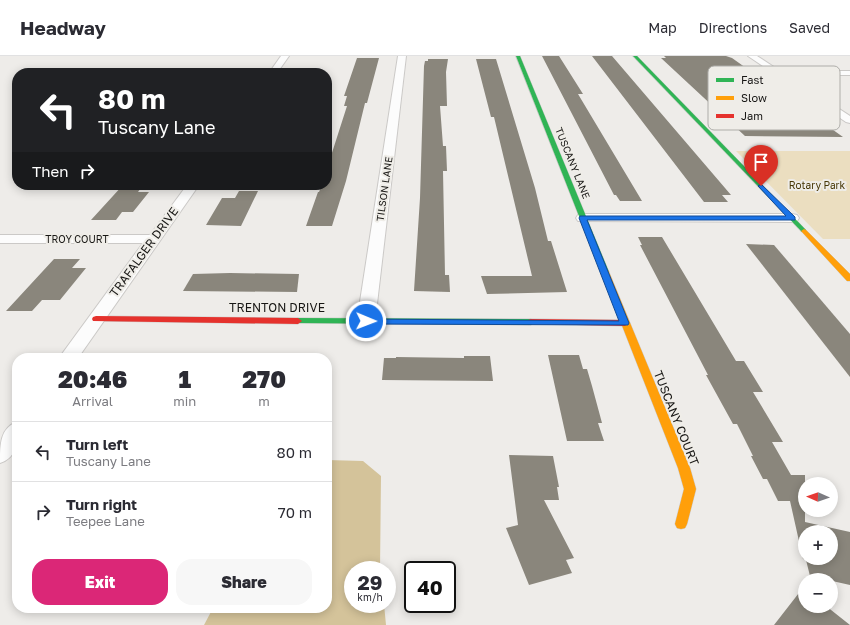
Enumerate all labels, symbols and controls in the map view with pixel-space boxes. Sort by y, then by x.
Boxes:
text: Headway [20,16,106,39]
text: Map [648,19,677,36]
text: Directions [699,19,767,36]
text: Saved [789,19,830,36]
legend [708,66,840,130]
text: Fast [741,73,764,86]
text: 80 m [98,82,166,115]
icon: left [32,84,84,136]
text: Slow [741,91,767,104]
text: Jam [741,109,763,122]
text: Tuscany Lane [98,116,215,138]
street label: TUSCANY LANE [553,125,593,201]
pin [744,145,778,186]
icon: arrive [750,151,772,173]
street label: TILSON LANE [374,156,394,222]
icon: right [76,160,98,182]
text: Then [32,162,68,180]
park label: Rotary Park [789,179,845,191]
street label: TRAFALGER DRIVE [106,204,181,299]
street label: TROY COURT [45,233,109,245]
street label: TRENTON DRIVE [229,300,325,315]
position arrow [345,300,387,342]
text: 20:46 [58,364,127,393]
text: 1 [178,364,191,393]
text: 270 [242,364,286,393]
street label: TUSCANY COURT [651,368,703,468]
text: Arrival [72,393,113,409]
text: min [173,393,196,409]
text: m [258,393,270,409]
text: Turn left [66,435,128,453]
icon: left [32,441,54,463]
text: 80 m [277,443,312,461]
text: Tuscany Lane [66,453,151,469]
north arrow [798,477,838,517]
map controls [798,477,838,613]
text: Turn right [66,495,137,513]
icon: right [32,501,54,523]
text: 70 m [278,503,312,521]
text: Teepee Lane [66,513,145,529]
button: + [798,525,838,565]
button: Exit [32,559,168,605]
button: Share [176,559,312,605]
speed limit sign: 40 [404,561,456,613]
text: 29 [358,570,382,594]
button: − [798,573,838,613]
text: km/h [357,591,383,603]

